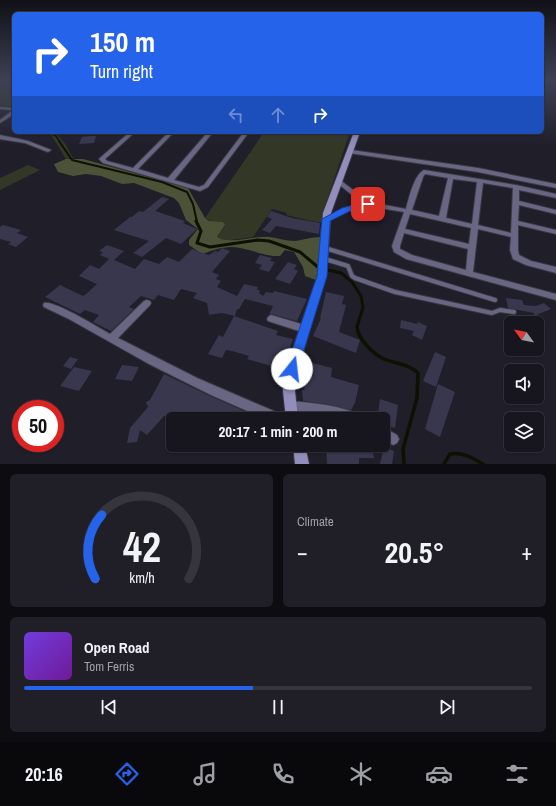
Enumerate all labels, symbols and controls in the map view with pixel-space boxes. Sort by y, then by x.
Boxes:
text: 150 m [90,23,155,61]
icon: right [24,28,76,80]
text: Turn right [90,59,153,84]
icon: left [225,104,247,126]
icon: ahead [267,104,289,126]
icon: right [309,104,331,126]
pin [351,187,385,221]
icon: arrive [357,193,379,215]
north arrow [504,316,544,356]
map controls [504,316,544,452]
position arrow [271,348,313,390]
button: sound [504,364,544,404]
speed limit sign: 50 [12,400,64,452]
button: layers [504,412,544,452]
text: 20:17 · 1 min · 200 m [219,421,337,442]
text: Climate [297,513,334,530]
text: 42 [123,518,160,574]
text: 20.5° [385,532,444,572]
text: − [297,537,308,567]
text: + [521,537,532,567]
text: km/h [129,567,154,586]
text: Open Road [84,637,150,658]
text: Tom Ferris [84,658,134,675]
icon: previous [98,696,120,718]
icon: pause [267,696,289,718]
icon: next [436,696,458,718]
icon: directions [113,760,141,788]
icon: music [191,760,219,788]
icon: phone [269,760,297,788]
icon: climate [347,760,375,788]
icon: car [425,760,453,788]
icon: filters [503,760,531,788]
text: 20:16 [25,762,63,787]

